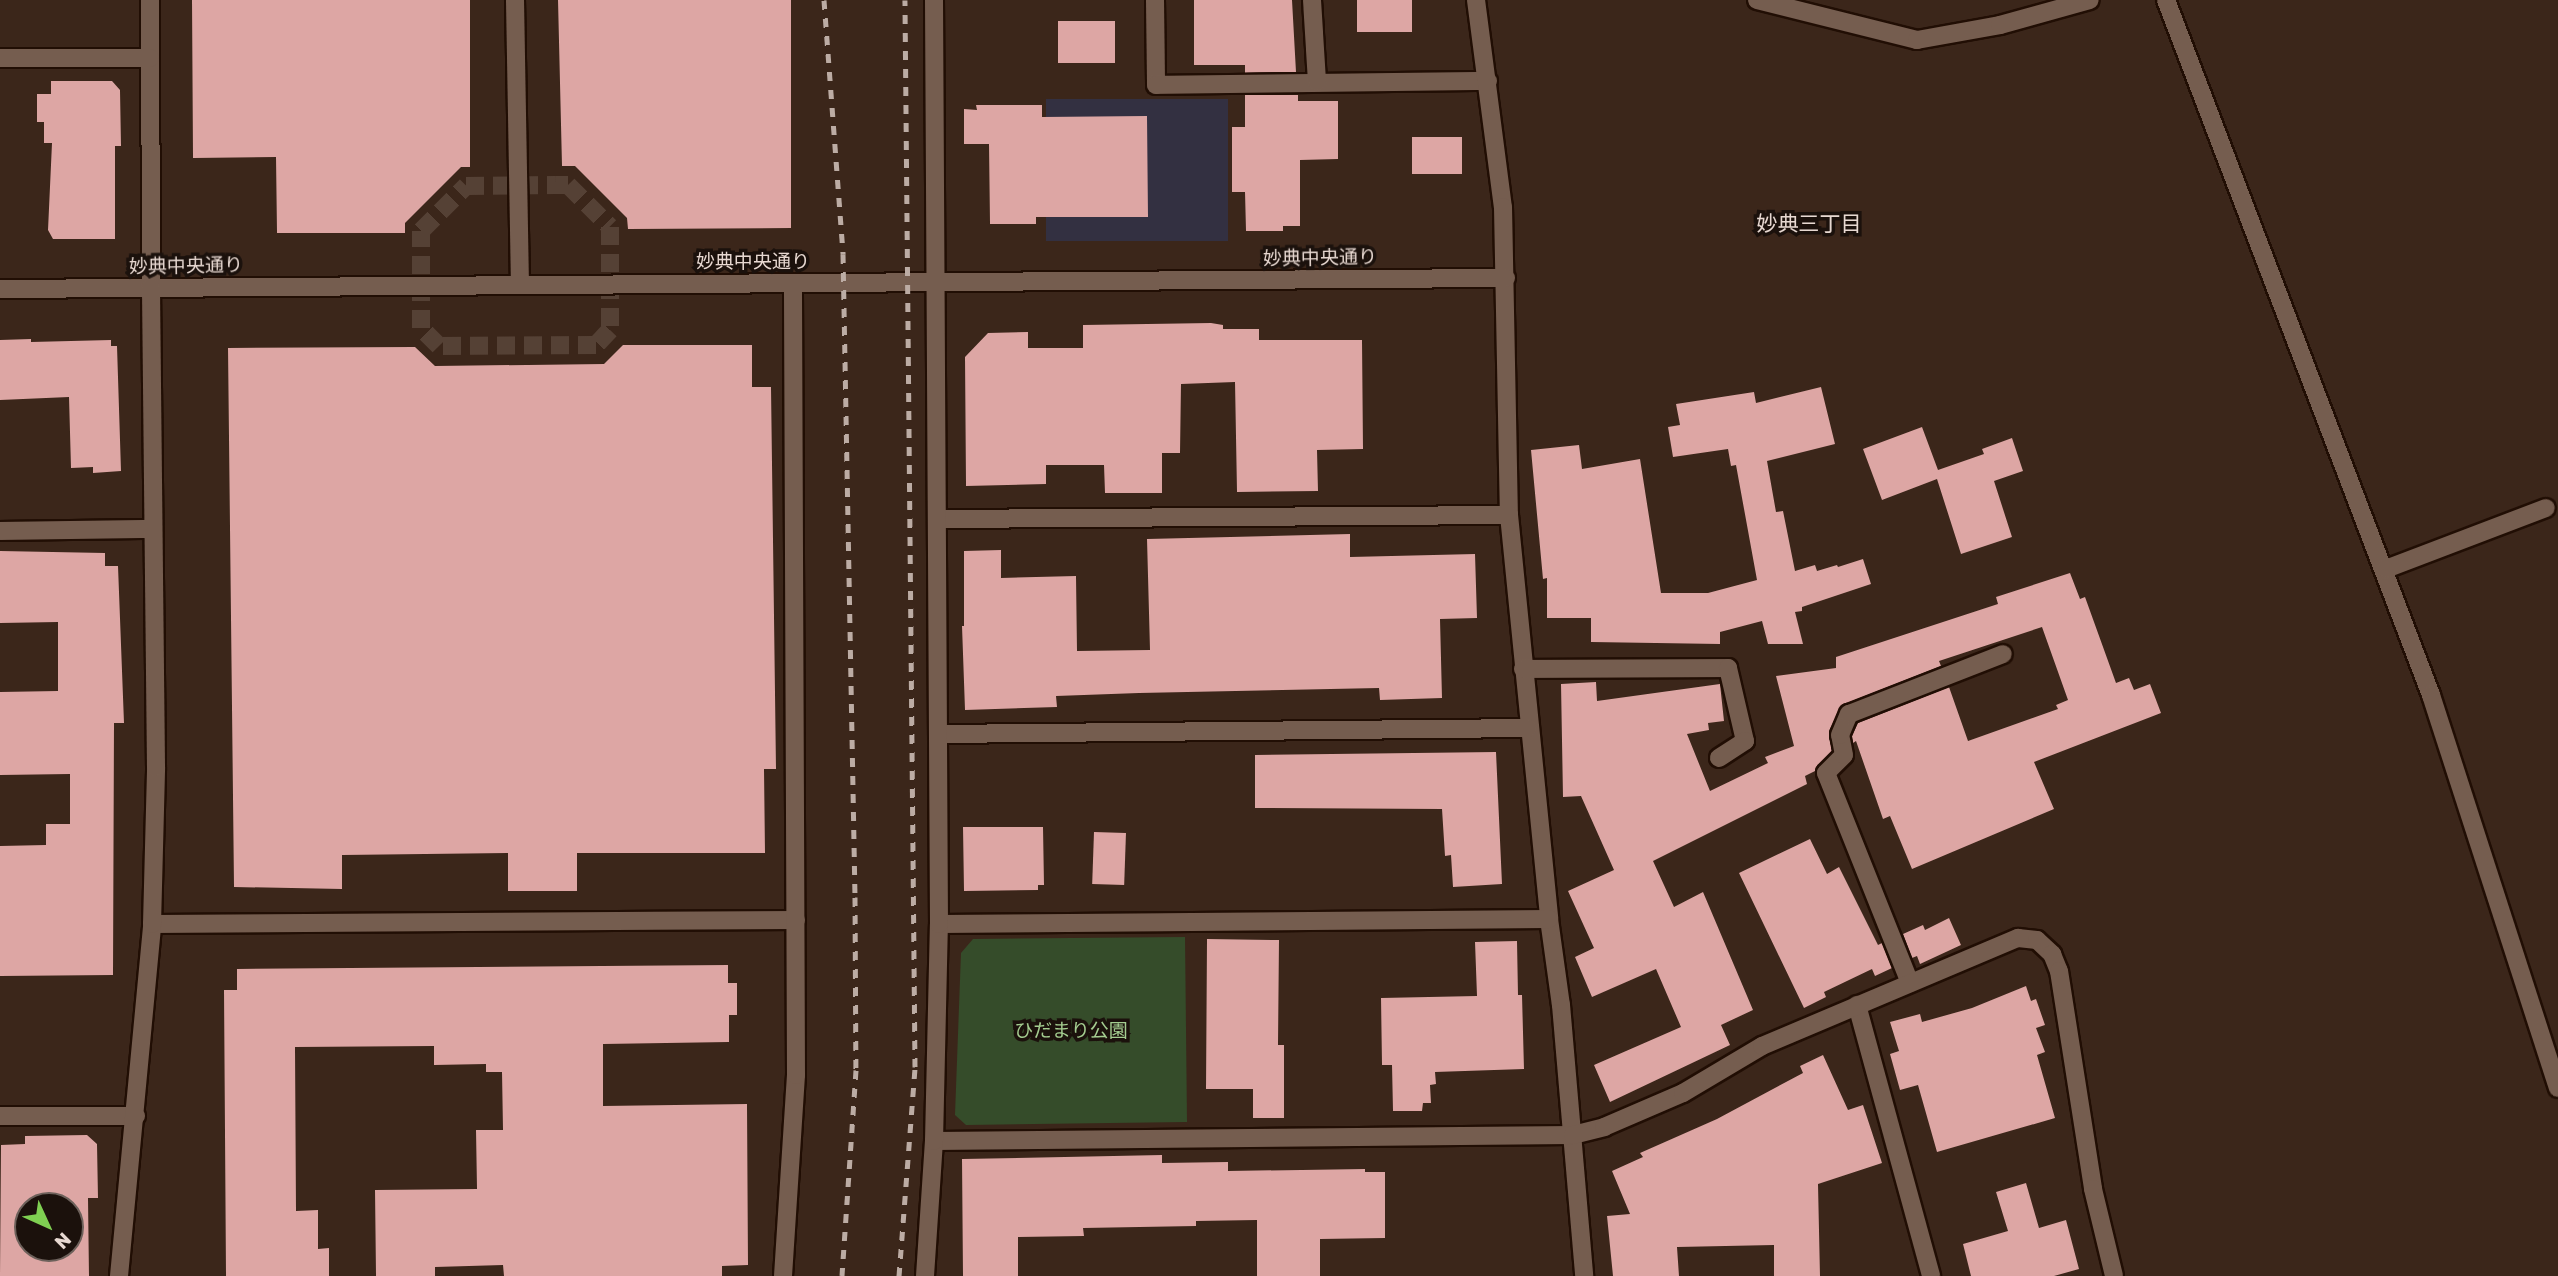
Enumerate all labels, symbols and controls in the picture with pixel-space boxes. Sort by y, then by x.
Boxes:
district label: 妙典三丁目 [1757,211,1861,237]
street label: 妙典中央通り [1263,246,1377,270]
street label: 妙典中央通り [696,251,810,273]
street label: 妙典中央通り [129,254,243,278]
park label: ひだまり公園 [1014,1020,1128,1042]
north arrow [14,1192,84,1262]
text: N [50,1228,76,1254]

